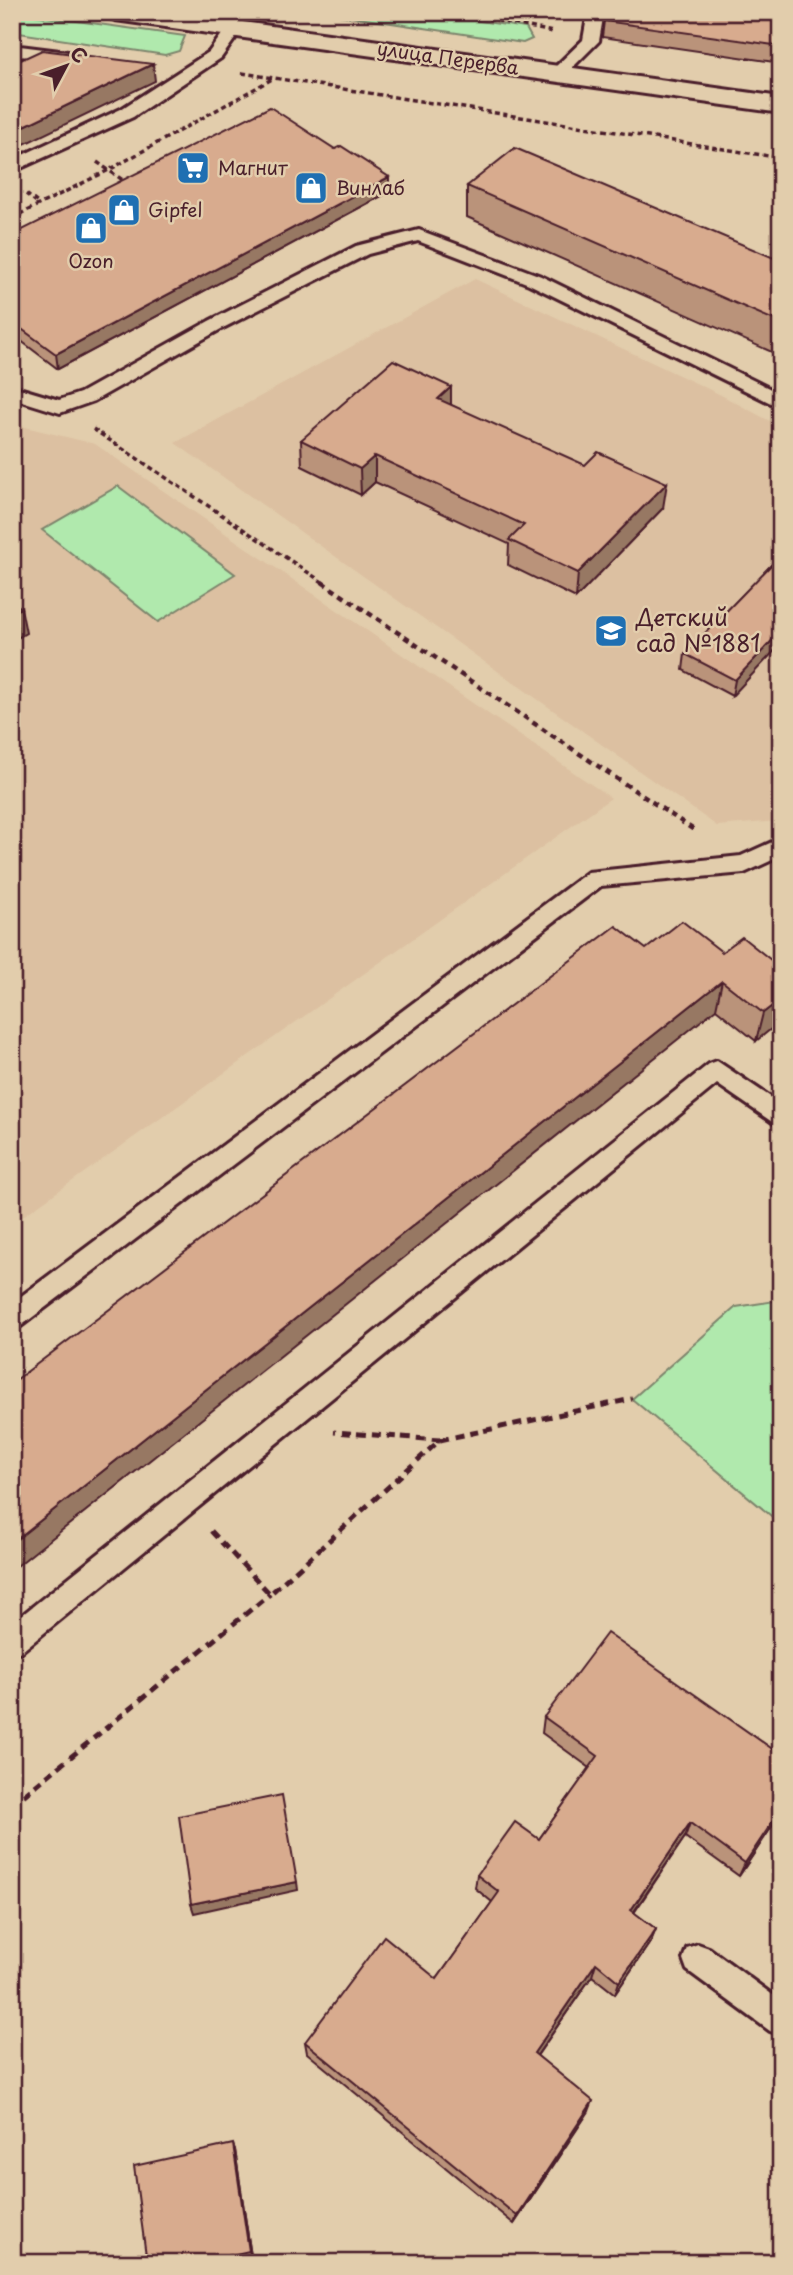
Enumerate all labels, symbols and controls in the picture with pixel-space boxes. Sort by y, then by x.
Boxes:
north arrow [32,32,102,102]
street label: улица Перерва [375,33,521,81]
text: С [64,40,95,69]
supermarket icon: Магнит [174,149,212,187]
place label: Магнит [218,153,288,181]
shop icon: Винлаб [292,169,330,207]
place label: Винлаб [336,173,405,201]
shop icon: Gipfel [105,191,143,229]
place label: Gipfel [148,195,202,223]
shop icon: Ozon [72,209,110,247]
place label: Ozon [68,246,114,274]
place label: Детский сад №1881 [635,599,761,660]
school or university icon: Детский сад №1881 [592,612,630,650]

